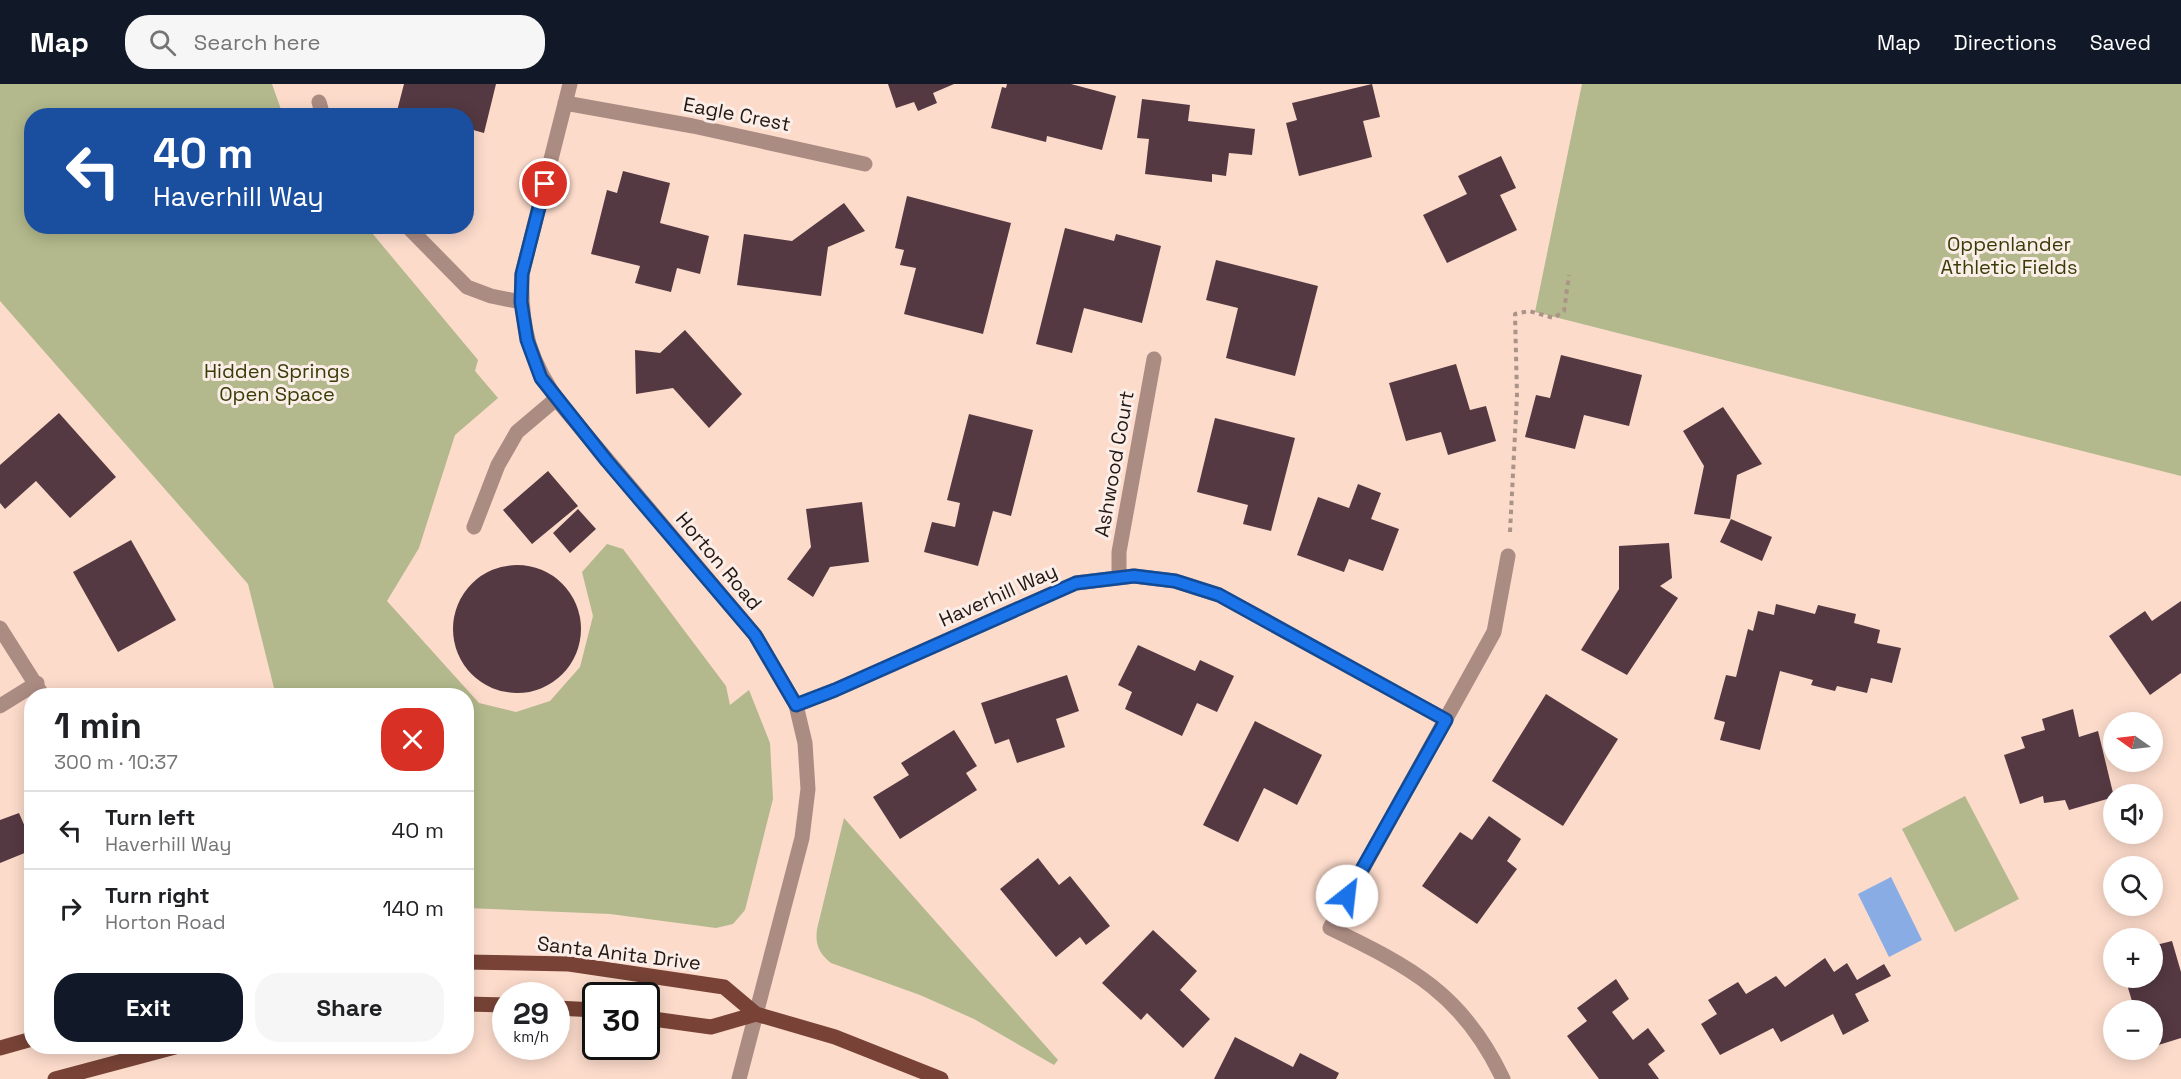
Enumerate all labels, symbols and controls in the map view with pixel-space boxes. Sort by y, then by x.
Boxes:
search box [125,15,545,69]
text: Map [30,24,89,60]
icon: search [146,26,179,59]
text: Search here [194,28,321,56]
text: Map [1877,29,1921,56]
text: Directions [1954,29,2057,56]
text: Saved [2090,29,2151,56]
street label: Eagle Crest [681,91,793,137]
text: 40 m [153,127,253,180]
icon: left [54,132,132,210]
pin [519,158,570,209]
icon: arrive [528,167,561,200]
text: Haverhill Way [153,179,324,214]
park label: Oppenlander Athletic Fields [1940,231,2078,280]
park label: Hidden Springs Open Space [204,358,350,407]
street label: Ashwood Court [1088,389,1140,539]
street label: Horton Road [670,506,768,616]
street label: Haverhill Way [935,557,1061,633]
text: 1 min [54,703,142,749]
button: close [381,708,444,771]
north arrow [2103,712,2163,772]
map controls [2103,712,2163,1060]
text: 300 m · 10:37 [54,749,178,775]
button: sound [2103,784,2163,844]
text: Turn left [105,803,195,831]
icon: left [54,814,87,847]
text: 40 m [392,816,444,844]
text: Haverhill Way [105,831,232,857]
button: search [2103,856,2163,916]
position arrow [1315,864,1379,928]
text: Turn right [105,881,210,909]
icon: right [54,892,87,925]
text: 140 m [382,894,444,922]
text: Horton Road [105,909,226,935]
button: + [2103,928,2163,988]
street label: Santa Anita Drive [536,930,702,976]
button: Exit [54,973,243,1042]
button: Share [255,973,444,1042]
speed limit sign: 30 [582,982,660,1060]
text: 29 [513,994,549,1033]
button: − [2103,1000,2163,1060]
text: km/h [513,1027,549,1046]

